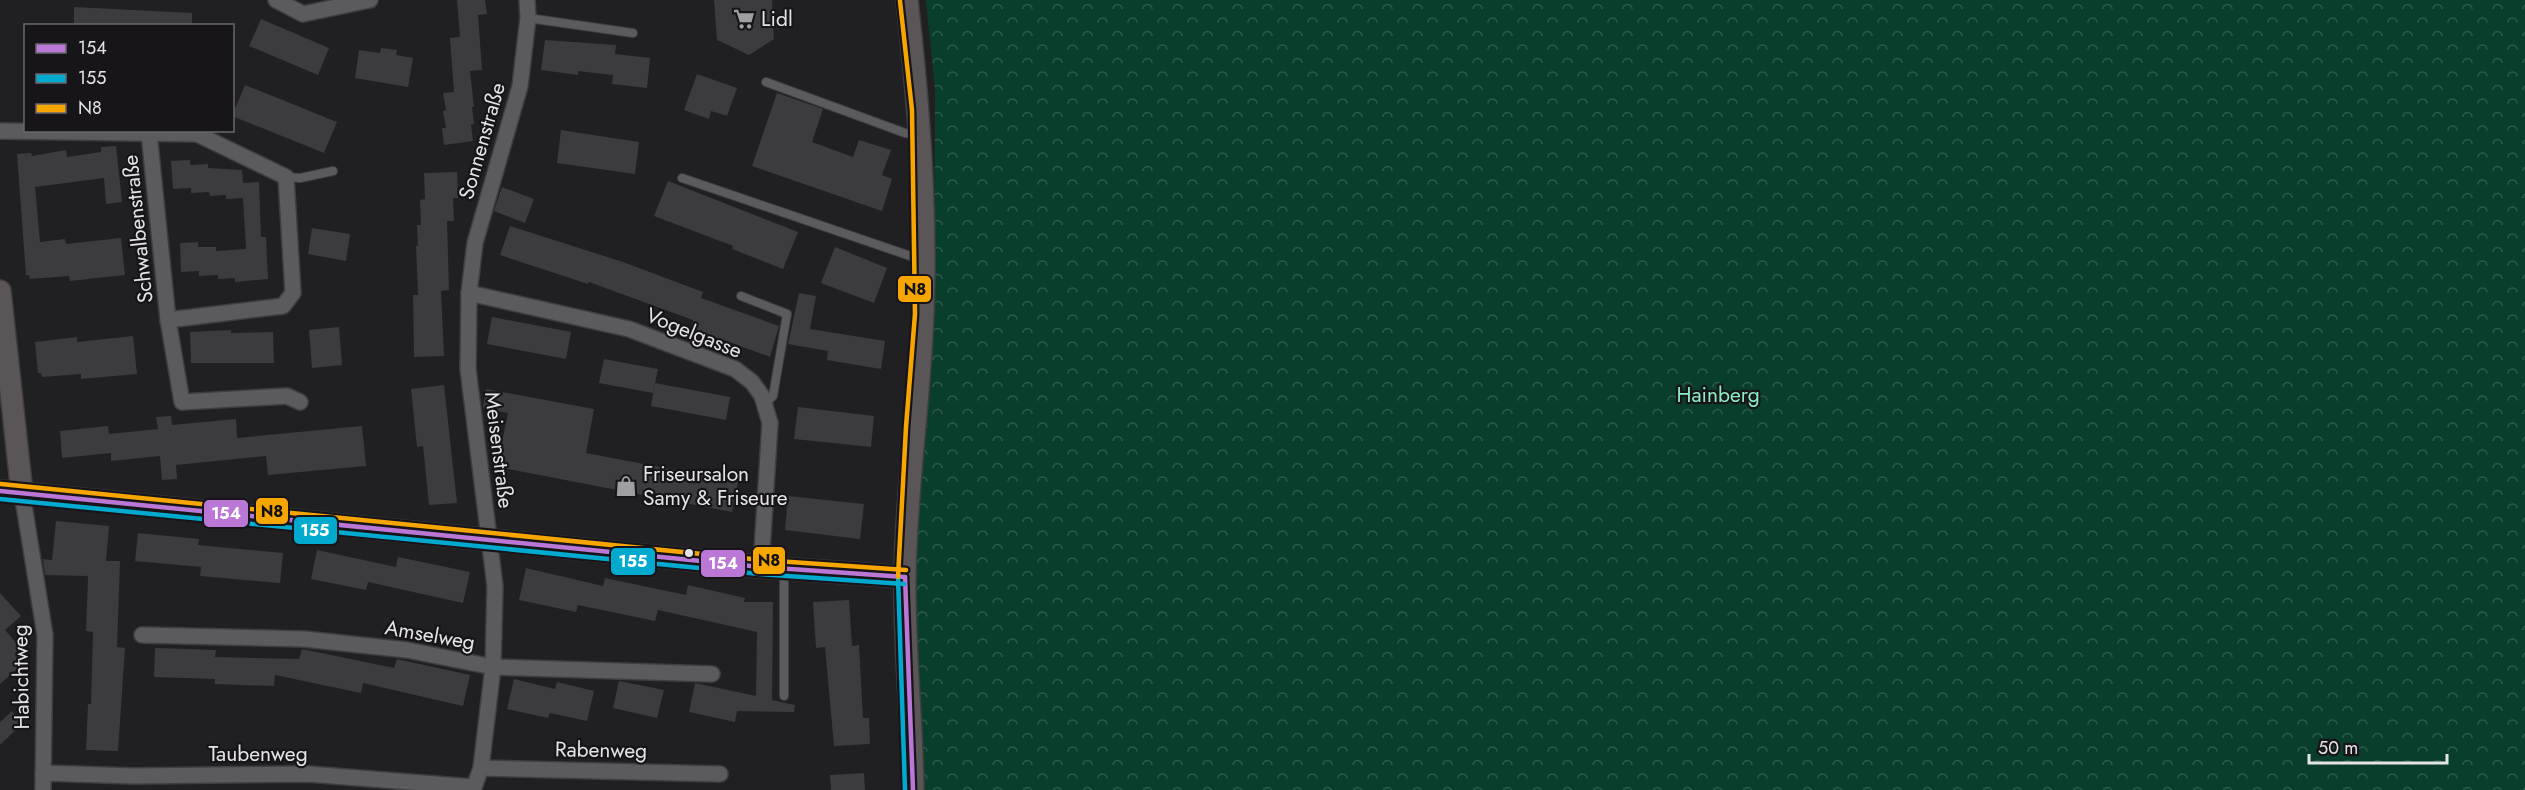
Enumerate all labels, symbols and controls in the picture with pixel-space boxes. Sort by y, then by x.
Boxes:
place label: Lidl [761,4,793,34]
supermarket icon: Lidl [732,7,756,31]
legend [24,24,234,132]
text: 154 [78,35,107,61]
text: 155 [78,65,106,91]
street label: Sonnenstraße [451,79,513,203]
text: N8 [78,95,102,121]
street label: Schwalbenstraße [115,153,161,305]
line badge: N8 [897,275,932,303]
text: N8 [904,278,926,301]
street label: Vogelgasse [642,300,747,366]
park label: Hainberg [1676,380,1760,410]
street label: Meisenstraße [477,390,521,510]
place label: Friseursalon Samy & Friseure [643,459,788,513]
shop icon: Friseursalon Samy & Friseure [614,474,638,498]
line badge: N8 [255,497,289,525]
line badge: 154 [203,499,249,528]
text: N8 [261,500,283,523]
text: 154 [211,502,241,525]
line badge: 155 [293,516,338,545]
text: 155 [301,519,329,542]
line badge: N8 [752,546,786,575]
line badge: 155 [610,547,656,576]
unlabelled marker [683,547,695,559]
line badge: 154 [700,549,746,578]
text: N8 [758,549,780,572]
text: 155 [619,550,647,573]
text: 154 [708,552,738,575]
street label: Amselweg [383,612,477,658]
street label: Habichtweg [5,624,37,730]
scale bar [2309,727,2447,765]
street label: Rabenweg [555,734,647,766]
text: 50 m [2318,735,2358,761]
street label: Taubenweg [208,739,308,769]

